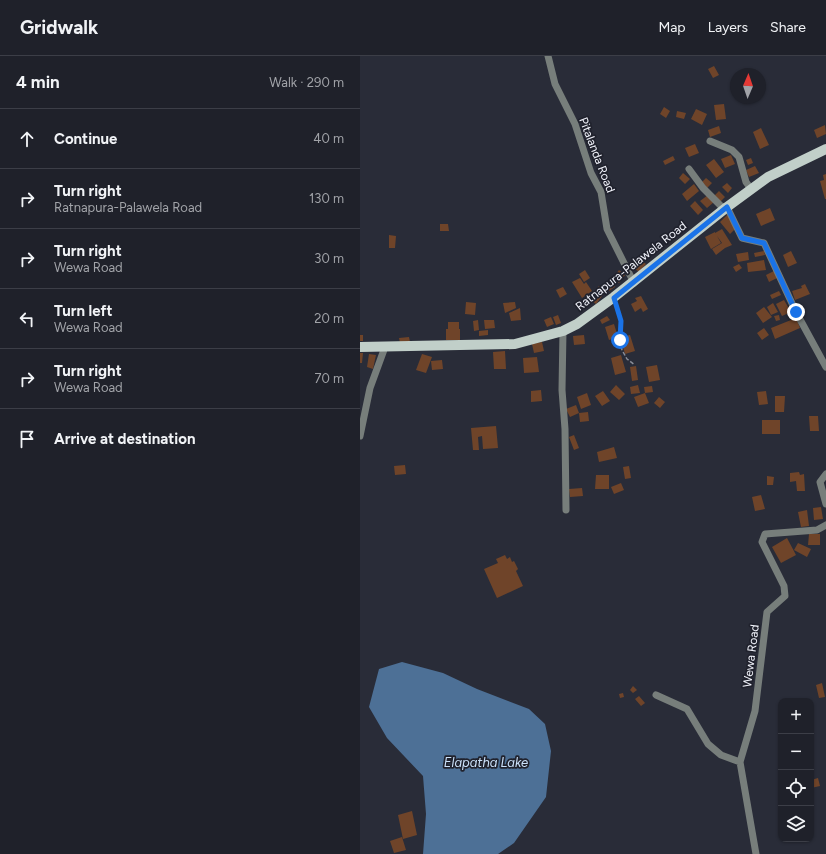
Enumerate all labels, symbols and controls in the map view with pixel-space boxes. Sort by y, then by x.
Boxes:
text: Gridwalk [20,16,98,39]
text: Map [658,19,686,36]
text: Layers [708,19,748,36]
text: Share [770,19,806,36]
north arrow [730,68,766,104]
text: 4 min [16,72,60,92]
text: Walk · 290 m [269,75,344,90]
street label: Pitalanda Road [576,115,618,195]
icon: ahead [16,128,38,150]
text: Continue [54,130,117,148]
text: 40 m [313,131,344,146]
text: Turn right [54,182,122,200]
icon: right [16,188,38,210]
text: 130 m [309,191,344,206]
text: Ratnapura-Palawela Road [54,200,202,215]
street label: Ratnapura-Palawela Road [573,218,689,314]
text: Turn right [54,242,122,260]
icon: right [16,248,38,270]
text: 30 m [314,251,344,266]
text: Wewa Road [54,260,123,275]
text: Turn left [54,302,112,320]
route end [787,303,805,321]
icon: left [16,308,38,330]
text: 20 m [314,311,344,326]
text: Wewa Road [54,320,123,335]
route start [611,331,629,349]
text: Turn right [54,362,122,380]
icon: right [16,368,38,390]
text: 70 m [314,371,344,386]
text: Wewa Road [54,380,123,395]
icon: arrive [16,428,38,450]
text: Arrive at destination [54,430,195,448]
street label: Wewa Road [740,624,762,688]
map controls [778,698,814,842]
button: + [778,698,814,734]
button: − [778,734,814,770]
water label: Elapatha Lake [444,755,528,770]
button: locate [778,770,814,806]
button: layers [778,806,814,842]

